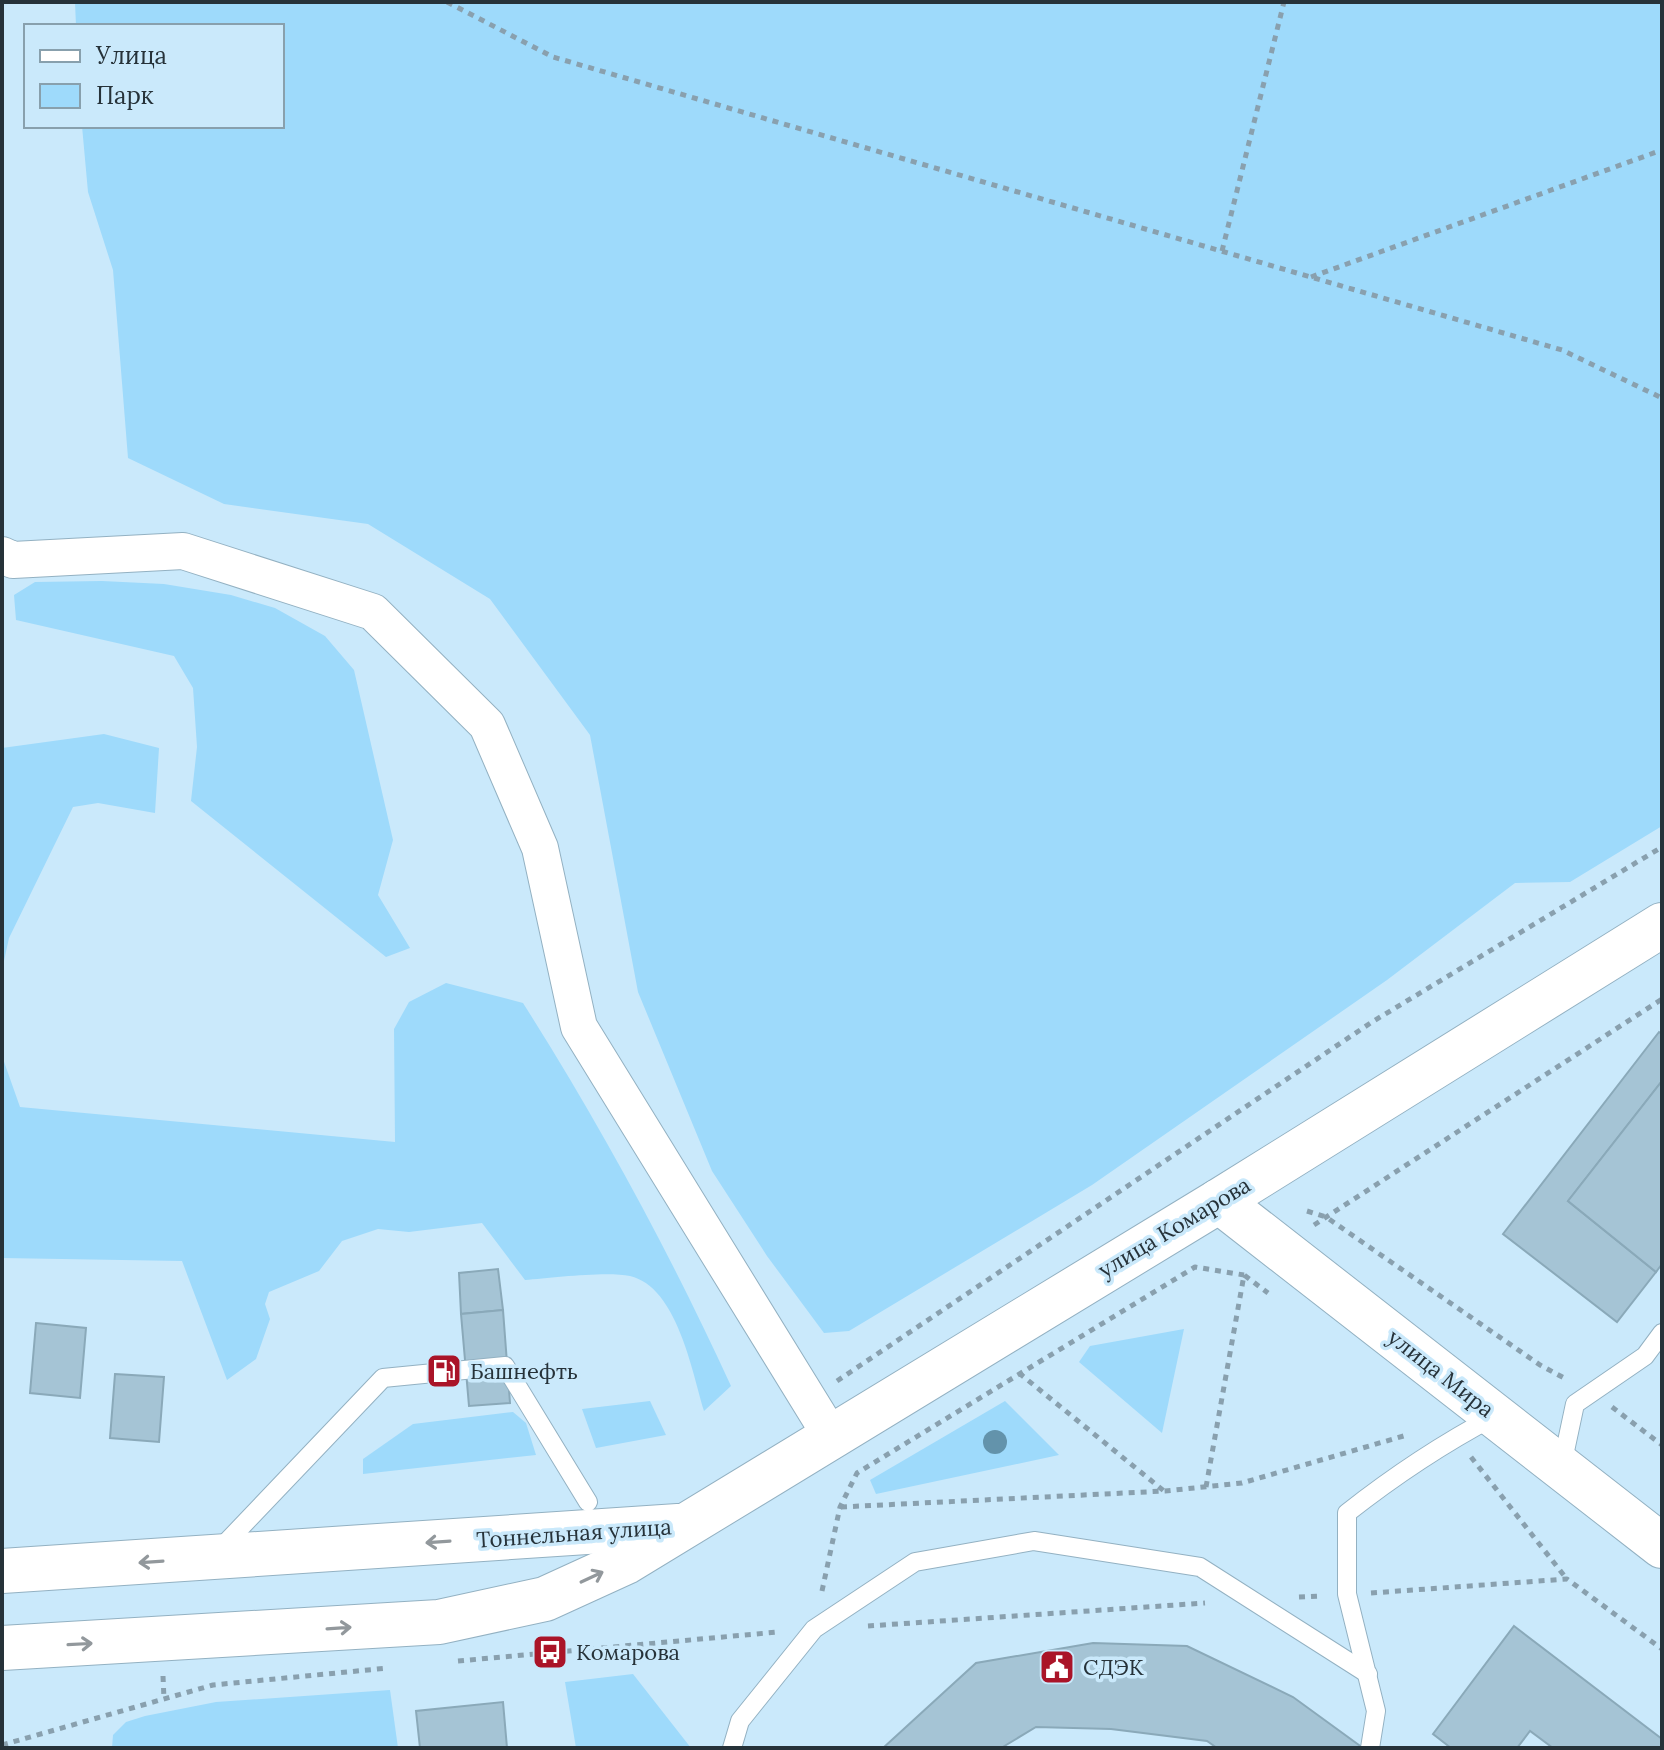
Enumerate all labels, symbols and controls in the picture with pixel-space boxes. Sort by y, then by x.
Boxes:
legend [24,24,284,128]
text: Улица [95,40,167,71]
text: Парк [96,80,154,111]
street label: улица Комарова [1093,1170,1255,1284]
street label: улица Мира [1382,1323,1500,1423]
fuel station icon: Башнефть [425,1352,463,1390]
place label: Башнефть [470,1357,578,1385]
street label: Тоннельная улица [476,1512,672,1554]
one-way arrow [426,1535,452,1550]
one-way arrow [138,1554,165,1569]
one-way arrow [580,1569,604,1584]
one-way arrow [325,1620,352,1635]
bus stop icon: Комарова [531,1633,569,1671]
one-way arrow [66,1636,93,1651]
place label: Комарова [576,1638,680,1666]
public building icon: СДЭК [1038,1648,1076,1686]
place label: СДЭК [1083,1653,1144,1681]

